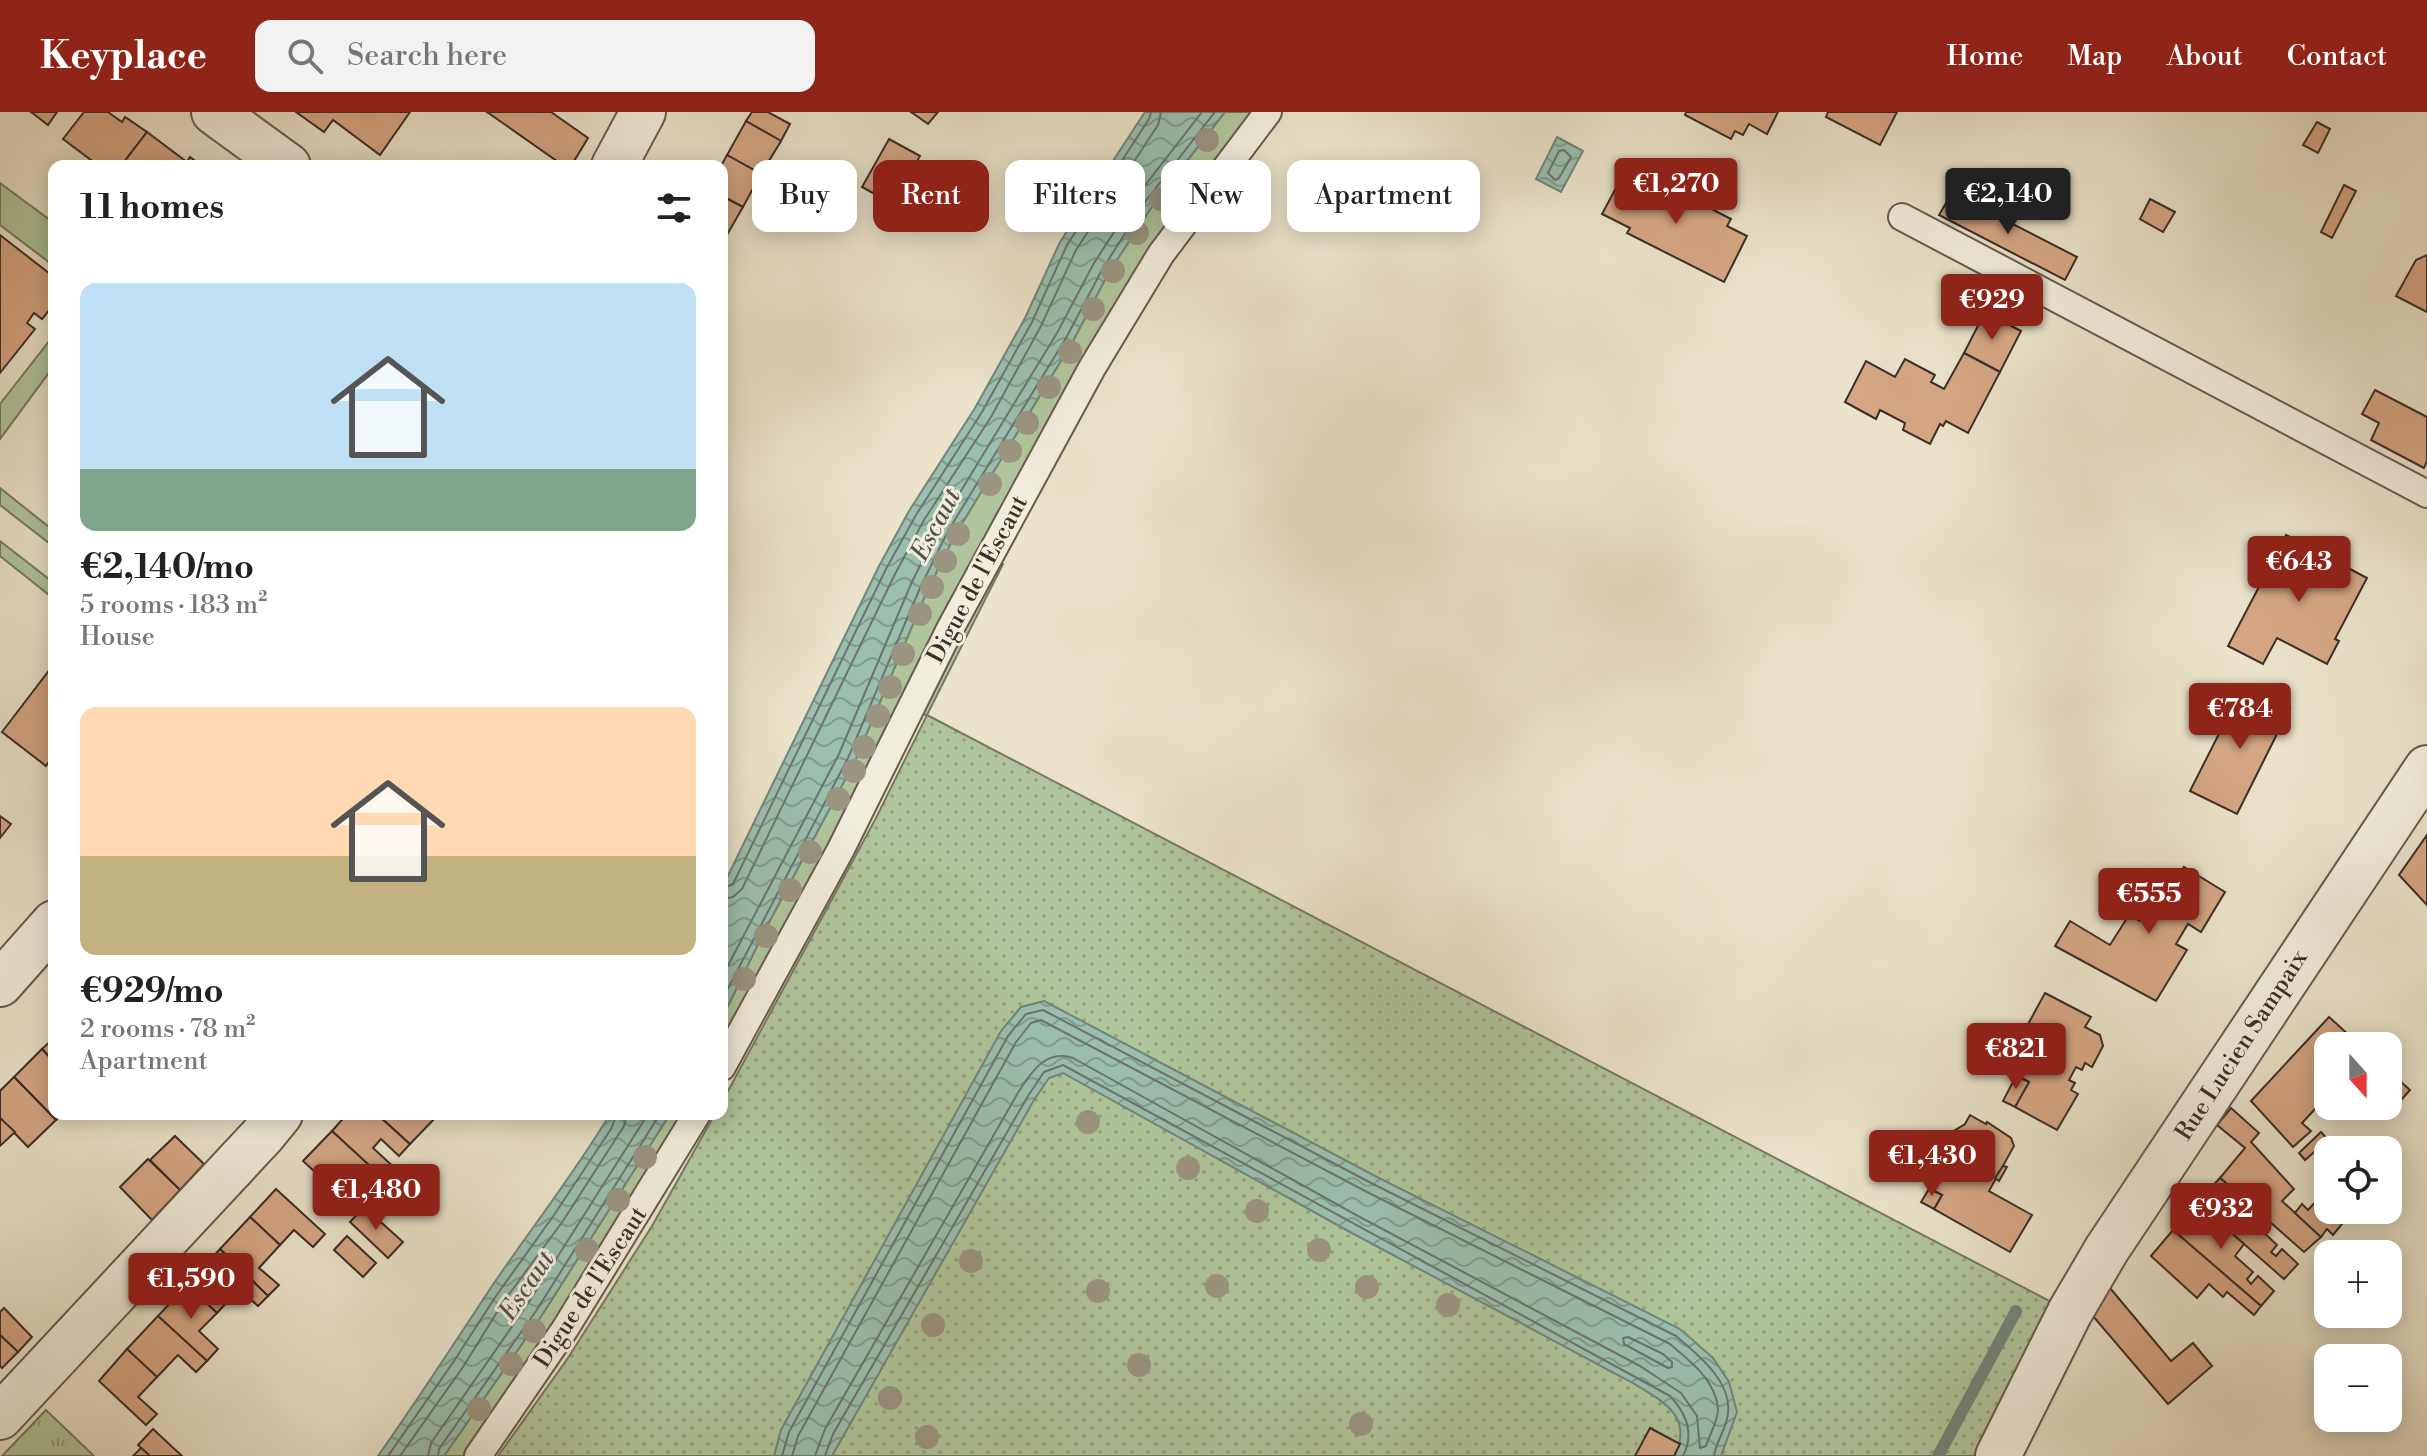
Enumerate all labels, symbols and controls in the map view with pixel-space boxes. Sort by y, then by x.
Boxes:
search box [255,20,815,92]
text: Keyplace [40,33,207,80]
icon: search [283,34,327,78]
text: Search here [347,37,507,75]
text: Home [1947,39,2023,74]
text: Map [2067,39,2122,74]
text: About [2166,39,2243,74]
text: Contact [2287,39,2387,74]
pin: €1,270 [1611,158,1741,226]
chip: Buy [752,160,857,232]
chip: Rent [873,160,989,232]
chip: Filters [1005,160,1145,232]
chip: New [1161,160,1271,232]
chip: Apartment [1287,160,1480,232]
text: €1,270 [1632,168,1720,200]
pin: €2,140 [1943,168,2073,236]
text: €2,140 [1963,178,2053,210]
icon: filters [652,186,696,230]
text: 11 homes [80,187,224,229]
pin: €929 [1945,274,2039,342]
text: €929 [1959,284,2025,316]
icon: home [316,335,460,479]
water label: Escaut [903,483,968,567]
street label: Digue de l'Escaut [921,490,1035,669]
pin: €643 [2252,536,2346,604]
text: €643 [2266,546,2332,578]
text: €2,140/mo [80,547,254,589]
text: 5 rooms · 183 m² [80,589,267,621]
text: House [80,621,155,653]
pin: €784 [2193,683,2287,751]
text: €784 [2207,693,2273,725]
icon: home [316,759,460,903]
pin: €555 [2102,868,2196,936]
text: €555 [2116,878,2182,910]
street label: Rue Lucien Sampaix [2169,944,2315,1146]
text: €929/mo [80,971,224,1013]
text: 2 rooms · 78 m² [80,1013,255,1045]
pin: €821 [1969,1023,2063,1091]
north arrow [2314,1032,2402,1120]
map controls [2314,1032,2402,1432]
text: €821 [1985,1033,2047,1065]
text: Apartment [80,1045,208,1077]
pin: €1,430 [1867,1130,1997,1198]
button: locate [2314,1136,2402,1224]
text: €1,430 [1887,1140,1977,1172]
pin: €1,480 [311,1164,441,1232]
text: €1,480 [331,1174,421,1206]
pin: €932 [2174,1183,2268,1251]
text: €932 [2188,1193,2254,1225]
street label: Digue de l'Escaut [527,1201,654,1374]
button: + [2314,1240,2402,1328]
water label: Escaut [491,1244,562,1327]
pin: €1,590 [126,1253,256,1321]
text: €1,590 [146,1263,236,1295]
button: − [2314,1344,2402,1432]

